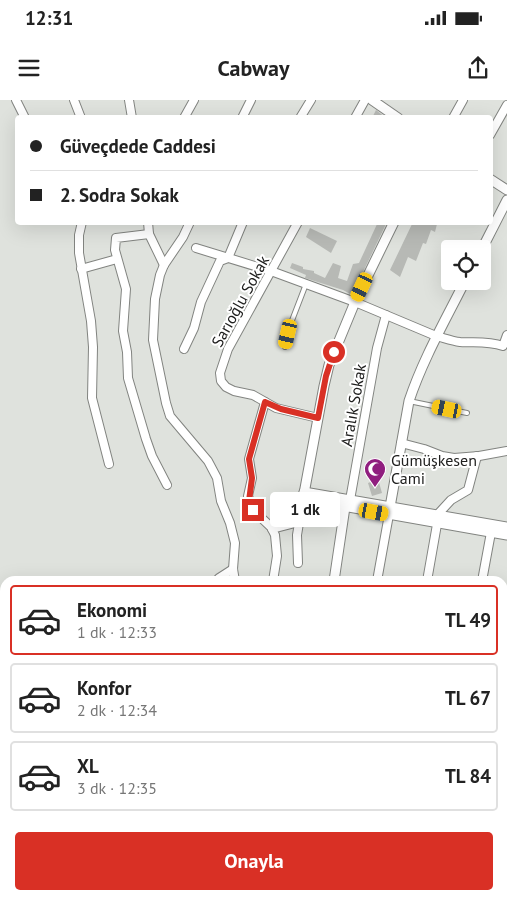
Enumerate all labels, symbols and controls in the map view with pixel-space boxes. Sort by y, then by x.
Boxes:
text: 12:31 [25,6,73,30]
icon: menu [15,54,43,82]
text: Cabway [218,54,289,82]
icon: share [464,54,492,82]
text: Güveçdede Caddesi [60,134,216,158]
text: 2. Sodra Sokak [60,183,179,207]
map controls [441,240,491,290]
button: locate [441,240,491,290]
street label: Sarıoğlu Sokak [207,252,273,350]
car [348,270,375,304]
car [277,318,298,350]
route start [323,341,345,363]
street label: Aralık Sokak [336,362,370,448]
car [430,399,463,419]
place label: Gümüşkesen Cami [391,450,477,488]
mosque icon: Gümüşkesen Cami [363,457,387,488]
callout: 1 dk [270,492,340,528]
route end [242,499,264,521]
text: 1 dk [290,499,320,519]
car [357,502,390,522]
icon: car [17,598,62,643]
text: Ekonomi [77,598,147,622]
text: TL 49 [445,608,491,632]
text: 1 dk · 12:33 [77,622,157,642]
icon: car [17,676,62,721]
text: Konfor [77,676,131,700]
text: TL 67 [445,686,491,710]
text: 2 dk · 12:34 [77,700,157,720]
icon: car [17,754,62,799]
text: XL [77,754,99,778]
text: TL 84 [445,764,491,788]
text: 3 dk · 12:35 [77,778,157,798]
button: Onayla [15,832,493,890]

